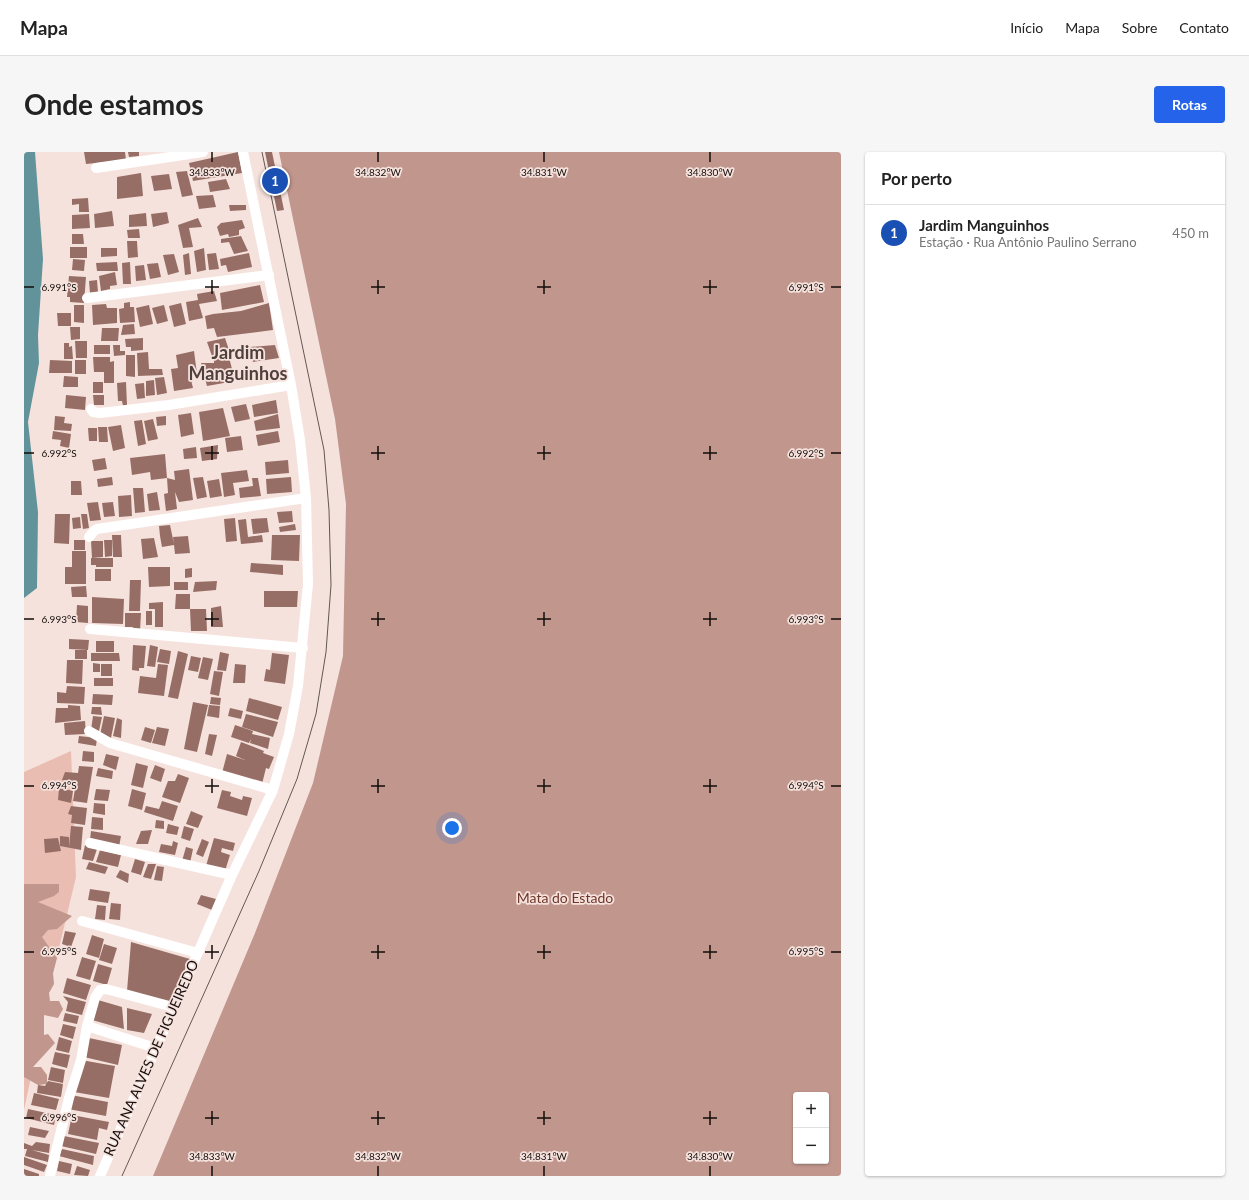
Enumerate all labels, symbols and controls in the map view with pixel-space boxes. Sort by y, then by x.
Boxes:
text: Mapa [20,16,68,39]
text: Início [1010,19,1043,36]
text: Mapa [1065,19,1100,36]
text: Sobre [1122,19,1157,36]
text: Contato [1179,19,1229,36]
button: Rotas [1154,86,1225,123]
text: Onde estamos [24,87,204,121]
text: 34.833°W [189,166,236,178]
pin: 1 [262,166,288,196]
text: 34.832°W [355,166,402,178]
text: 34.831°W [521,166,568,178]
text: 34.830°W [687,166,734,178]
text: Por perto [881,168,952,189]
text: Jardim Manguinhos [919,216,1049,234]
text: 1 [890,225,898,241]
text: 450 m [1172,225,1209,241]
text: Estação · Rua Antônio Paulino Serrano [919,234,1137,250]
text: 6.991°S [41,281,77,293]
text: 6.991°S [788,281,824,293]
district label: Jardim Manguinhos [189,341,288,384]
text: 6.992°S [41,447,77,459]
text: 6.992°S [788,447,824,459]
text: 6.993°S [41,613,77,625]
text: 6.993°S [788,613,824,625]
text: 6.994°S [41,779,77,791]
text: 6.994°S [788,779,824,791]
your location [442,818,462,838]
park label: Mata do Estado [517,889,613,906]
text: 6.995°S [41,945,77,957]
text: 6.995°S [788,945,824,957]
street label: RUA ANA ALVES DE FIGUEIREDO [100,957,202,1158]
map controls [793,1092,829,1164]
button: + [793,1092,829,1128]
text: 6.996°S [41,1111,77,1123]
button: − [793,1128,829,1164]
text: 34.833°W [189,1150,236,1162]
text: 34.832°W [355,1150,402,1162]
text: 34.831°W [521,1150,568,1162]
text: 34.830°W [687,1150,734,1162]

